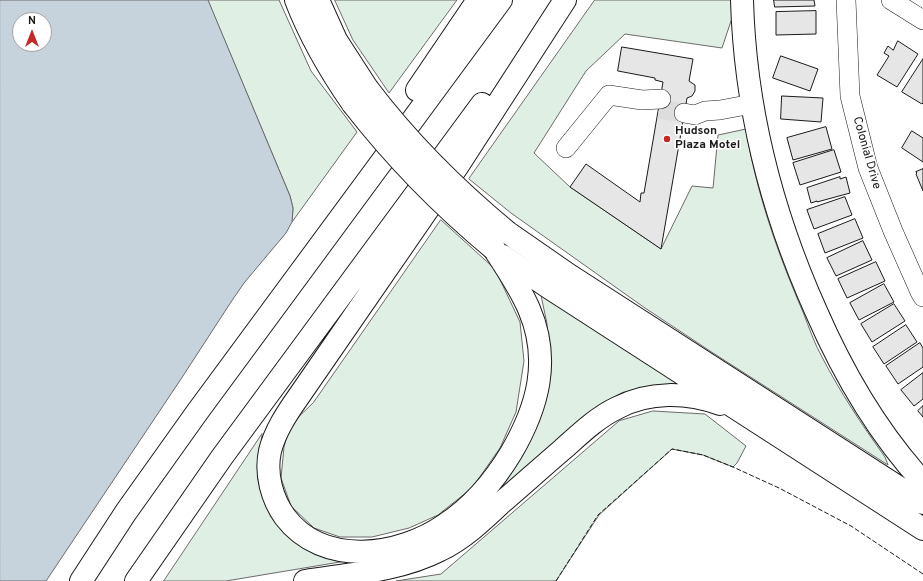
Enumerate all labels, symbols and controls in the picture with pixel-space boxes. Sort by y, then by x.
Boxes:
north arrow [12,12,52,52]
text: N [28,14,36,28]
street label: Colonial Drive [849,115,883,191]
place label: Hudson Plaza Motel [675,125,740,153]
marker: Hudson Plaza Motel [662,134,672,144]

